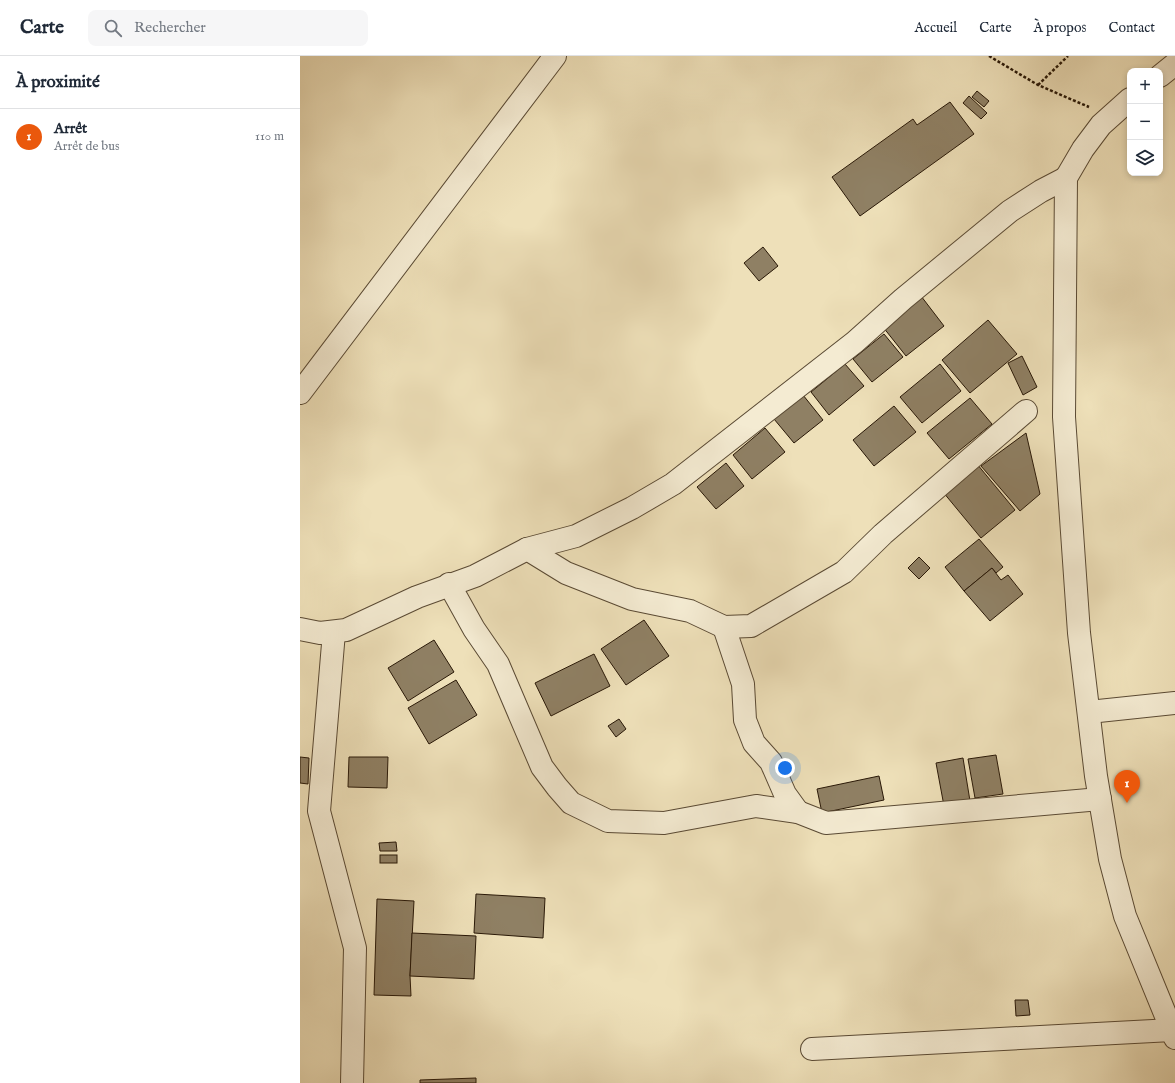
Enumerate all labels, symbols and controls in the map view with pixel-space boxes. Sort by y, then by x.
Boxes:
search box [88,10,368,46]
text: Carte [20,16,64,40]
icon: search [102,17,124,39]
text: Rechercher [134,18,206,37]
text: Accueil [914,19,957,37]
text: Carte [979,19,1012,37]
text: À propos [1034,19,1086,37]
text: Contact [1108,19,1155,37]
map controls [1127,68,1163,176]
button: + [1127,68,1163,104]
text: À proximité [16,72,100,93]
button: − [1127,104,1163,140]
text: Arrêt [54,119,87,138]
text: 1 [27,128,31,145]
text: 110 m [255,128,284,145]
text: Arrêt de bus [54,138,120,155]
button: layers [1127,140,1163,176]
your location [775,758,795,778]
pin: 1 [1114,770,1140,803]

